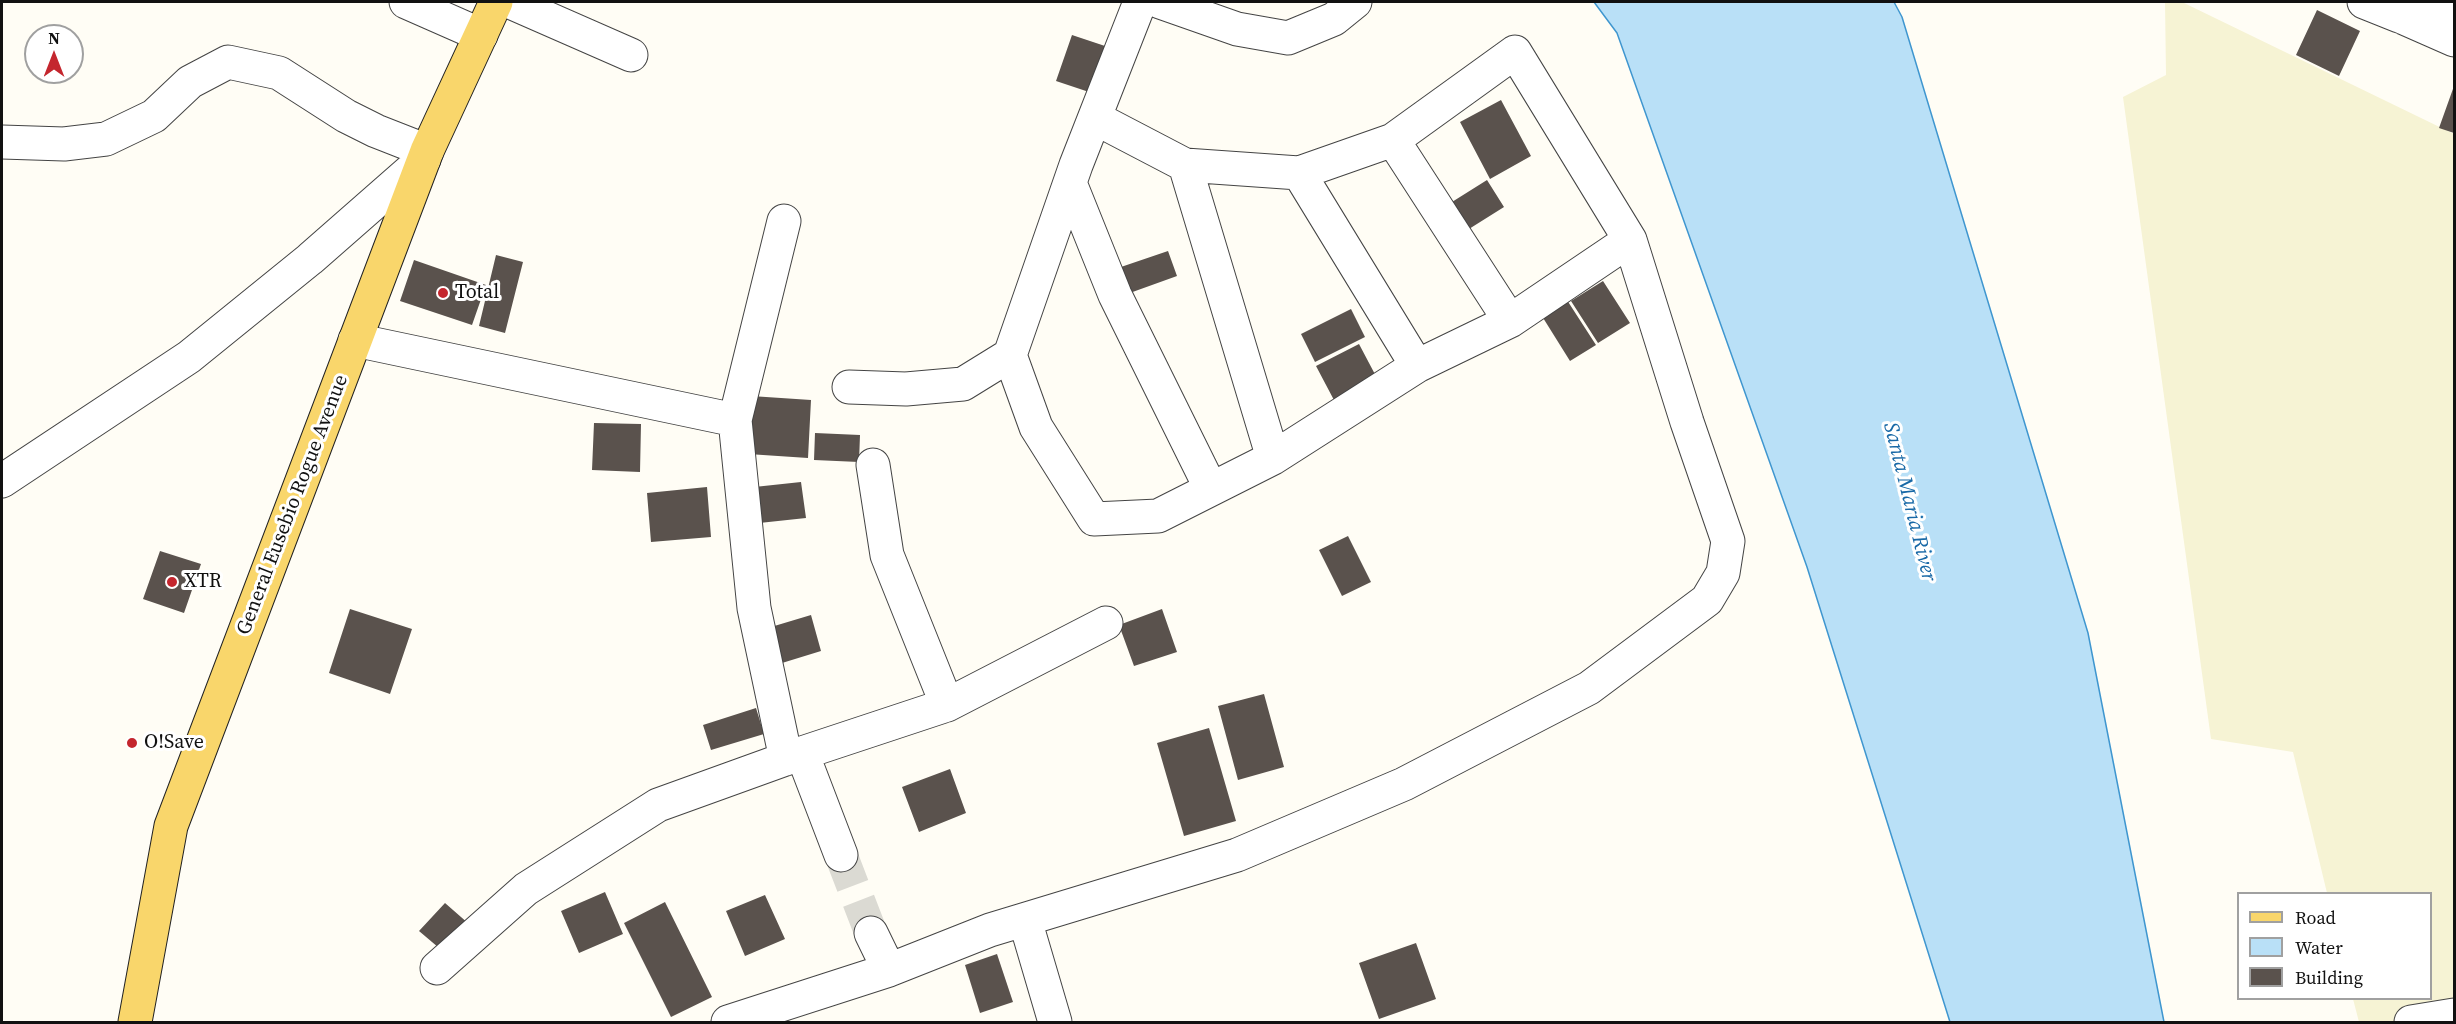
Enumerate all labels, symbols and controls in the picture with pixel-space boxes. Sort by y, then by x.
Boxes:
north arrow [24,24,84,84]
text: N [48,27,60,49]
place label: Total [455,281,499,305]
marker: Total [436,286,450,300]
street label: General Eusebio Rogue Avenue [232,372,354,638]
water label: Santa Maria River [1877,420,1941,584]
place label: XTR [184,570,222,594]
marker: XTR [165,575,179,589]
place label: O!Save [144,731,204,755]
marker: O!Save [125,736,139,750]
legend [2237,892,2432,1000]
text: Road [2295,905,2336,930]
text: Water [2295,935,2343,960]
text: Building [2295,965,2363,990]

